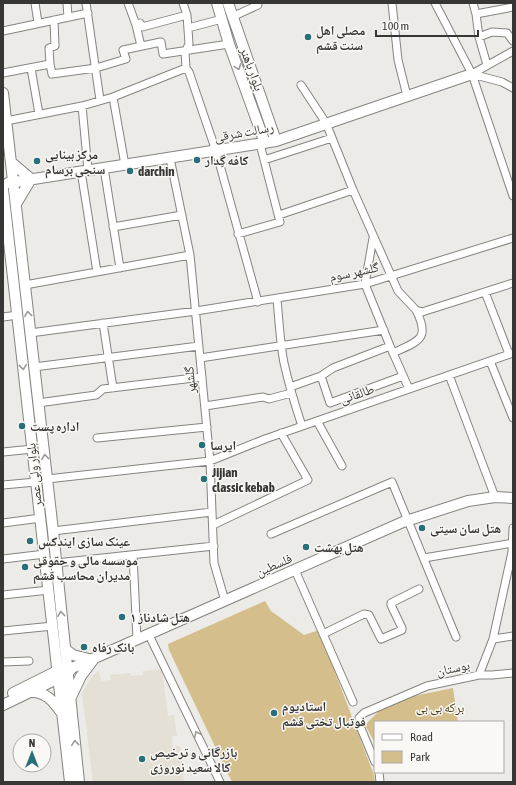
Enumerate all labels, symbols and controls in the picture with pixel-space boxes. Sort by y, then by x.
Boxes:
scale bar [376,12,478,38]
text: 100 m [382,19,409,33]
place label: مصلی اهل سنت قشم [316,23,366,55]
marker: مصلی اهل سنت قشم [303,32,313,42]
street label: بلوار باهنر [236,44,267,93]
one-way arrow [233,63,241,70]
street label: رسالت شرقی [213,119,275,146]
place label: مرکز بینایی سنجی برسام [45,147,105,179]
place label: کافه گِدار [204,153,249,168]
marker: کافه گِدار [192,155,202,165]
marker: مرکز بینایی سنجی برسام [32,156,42,166]
place label: darchin [138,164,174,179]
marker: darchin [125,166,135,176]
street label: گلشهر سوم [328,259,381,286]
one-way arrow [24,311,33,317]
one-way arrow [19,364,28,370]
street label: گلشهر [181,365,200,395]
street label: طالقانی [338,381,377,408]
place label: اداره پست [30,419,79,435]
marker: اداره پست [17,421,27,431]
place label: ایرسا [210,438,236,453]
marker: ایرسا [197,440,207,450]
street label: بلوار ولی عصر [23,442,46,509]
one-way arrow [40,454,49,460]
place label: Jijian classic kebab [211,465,275,495]
marker: Jijian classic kebab [199,474,209,484]
place label: هتل سان سیتی [430,521,501,537]
marker: هتل سان سیتی [417,523,427,533]
place label: عینک سازی ایندکس [38,534,131,550]
marker: عینک سازی ایندکس [25,536,35,546]
place label: هتل بهشت [314,540,364,556]
marker: هتل بهشت [301,542,311,552]
street label: فلسطین [254,550,295,580]
place label: موسسه مالی و حقوقی مدیران محاسب قشم [33,553,138,585]
marker: موسسه مالی و حقوقی مدیران محاسب قشم [20,562,30,572]
place label: هتل شادناز ۱ [130,610,190,626]
one-way arrow [57,611,66,617]
marker: هتل شادناز ۱ [117,612,127,622]
place label: بانک رفاه [92,640,135,655]
marker: بانک رفاه [79,642,89,652]
street label: بوستان [435,657,471,680]
place label: استادیوم فوتبال تختی قشم [282,699,366,731]
park label: برکه بی بی [416,700,464,716]
marker: استادیوم فوتبال تختی قشم [269,708,279,718]
legend [374,721,504,773]
text: Road [410,730,433,744]
one-way arrow [194,731,202,739]
north arrow [12,733,52,773]
text: N [29,737,35,749]
one-way arrow [71,740,80,746]
place label: بازرگانی و ترخیص کالا سعید نوروزی [150,745,238,775]
text: Park [410,750,431,764]
marker: بازرگانی و ترخیص کالا سعید نوروزی [137,754,147,764]

